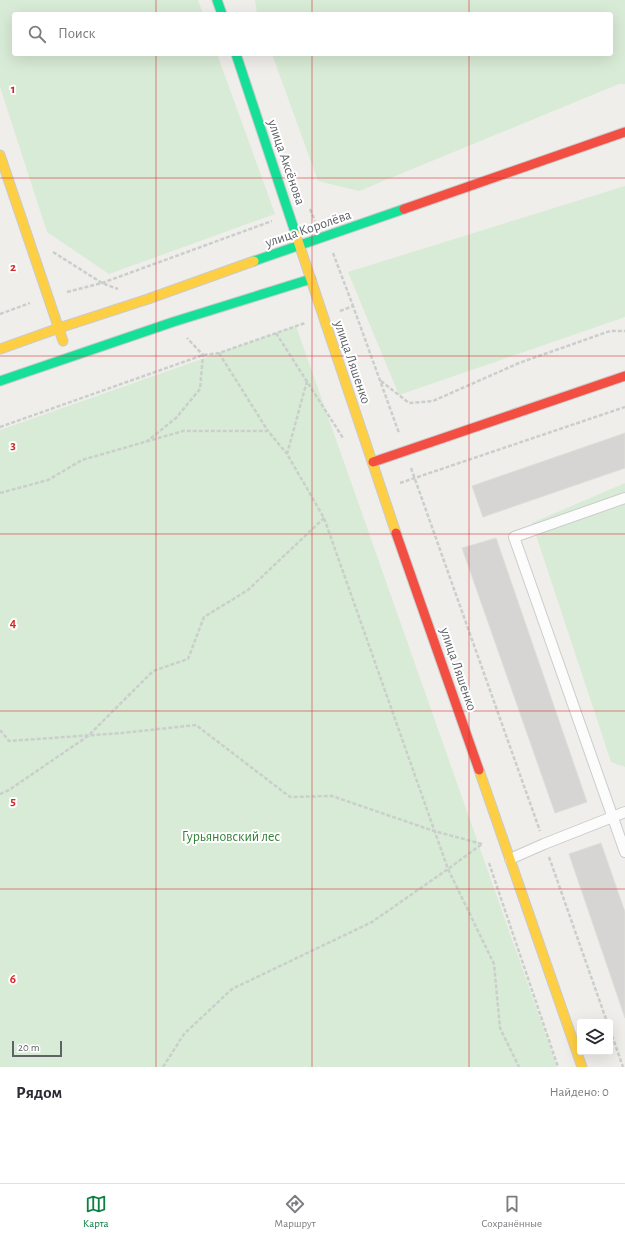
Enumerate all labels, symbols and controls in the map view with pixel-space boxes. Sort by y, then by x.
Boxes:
search box [12,12,613,56]
icon: search [26,23,48,45]
text: Поиск [58,26,96,41]
text: 1 [11,83,15,96]
street label: улица Аксёнова [265,117,307,207]
street label: улица Королёва [263,208,354,251]
text: 2 [10,261,16,274]
street label: улица Ляшенко [331,318,373,406]
text: 3 [10,439,16,452]
text: 4 [10,617,17,630]
street label: улица Ляшенко [437,625,479,713]
text: 5 [10,795,16,808]
park label: Гурьяновский лес [182,830,280,844]
text: 6 [10,973,16,986]
map controls [577,1019,613,1055]
button: layers [577,1019,613,1055]
scale bar [12,1039,62,1058]
text: 20 m [18,1042,39,1053]
text: Рядом [16,1084,62,1101]
text: Найдено: 0 [550,1086,609,1099]
tab: Карта [83,1193,109,1230]
tab: Маршрут [274,1193,316,1230]
tab: Сохранённые [481,1193,542,1230]

